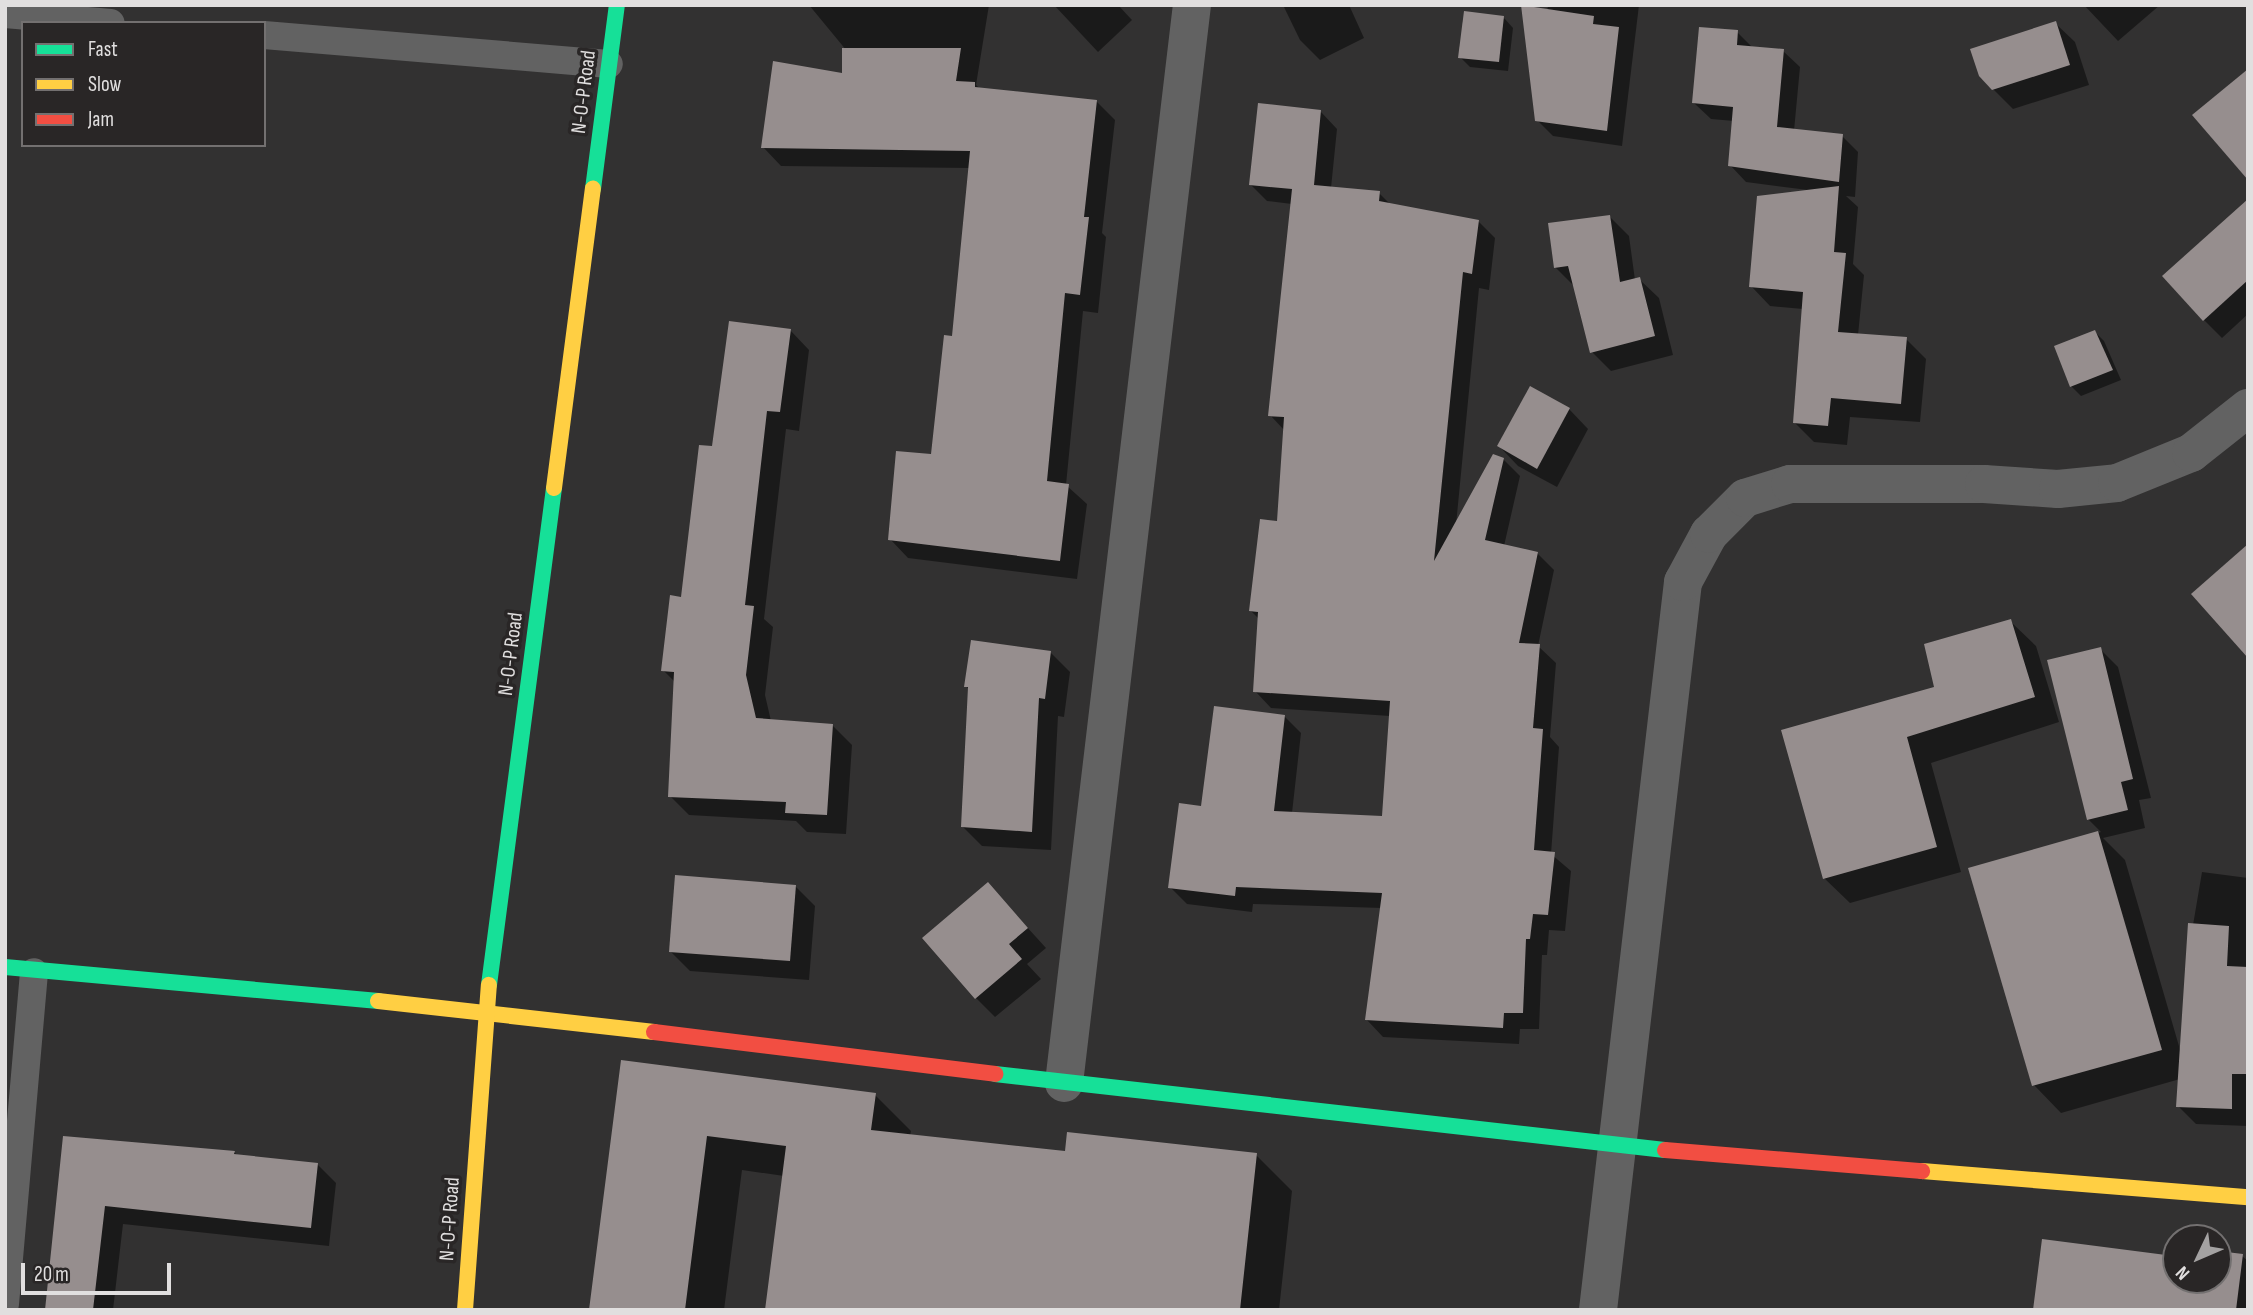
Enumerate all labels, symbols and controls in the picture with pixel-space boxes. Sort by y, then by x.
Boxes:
legend [21,21,266,147]
text: Fast [88,37,118,62]
street label: N-O-P Road [566,49,602,135]
text: Slow [88,72,121,97]
text: Jam [88,107,114,132]
street label: N-O-P Road [493,611,529,697]
street label: N-O-P Road [435,1176,465,1262]
north arrow [2162,1224,2232,1294]
scale bar [24,1248,175,1292]
text: N [2171,1261,2195,1284]
text: 20 m [34,1262,69,1287]

